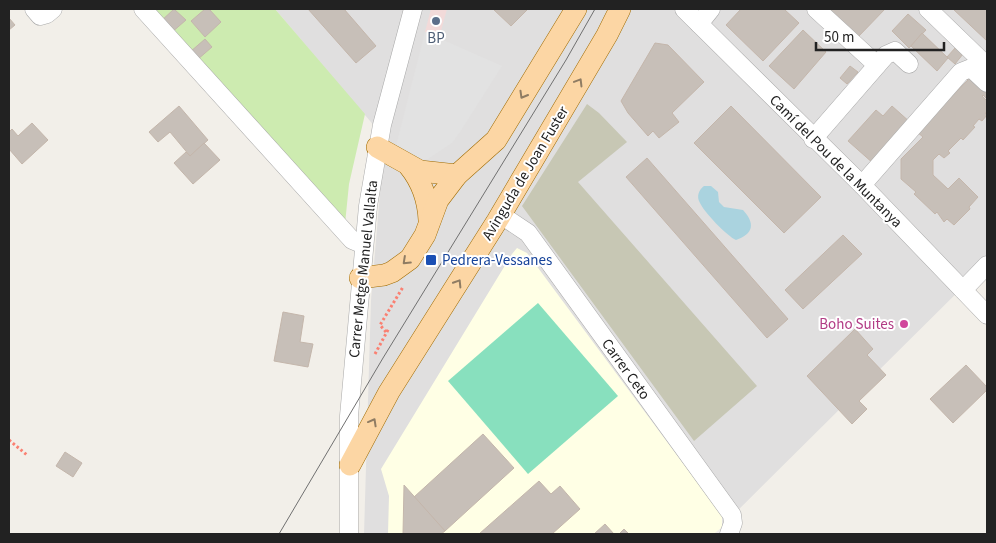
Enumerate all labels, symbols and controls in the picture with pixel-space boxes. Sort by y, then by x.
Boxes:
marker: BP [430,15,442,27]
scale bar [816,20,944,52]
text: 50 m [824,27,854,48]
place label: BP [427,28,445,49]
one-way arrow [572,79,582,88]
one-way arrow [520,90,530,99]
street label: Camí del Pou de la Muntanya [764,90,907,233]
street label: Avinguda de Joan Fuster [477,102,574,244]
street label: Carrer Metge Manuel Vallalta [344,179,383,359]
place label: Pedrera-Vessanes [442,250,552,271]
marker: Pedrera-Vessanes [424,253,438,267]
one-way arrow [403,255,412,264]
one-way arrow [451,280,461,289]
place label: Boho Suites [819,314,894,335]
marker: Boho Suites [898,318,910,330]
street label: Carrer Ceto [596,334,655,404]
one-way arrow [367,418,377,427]

